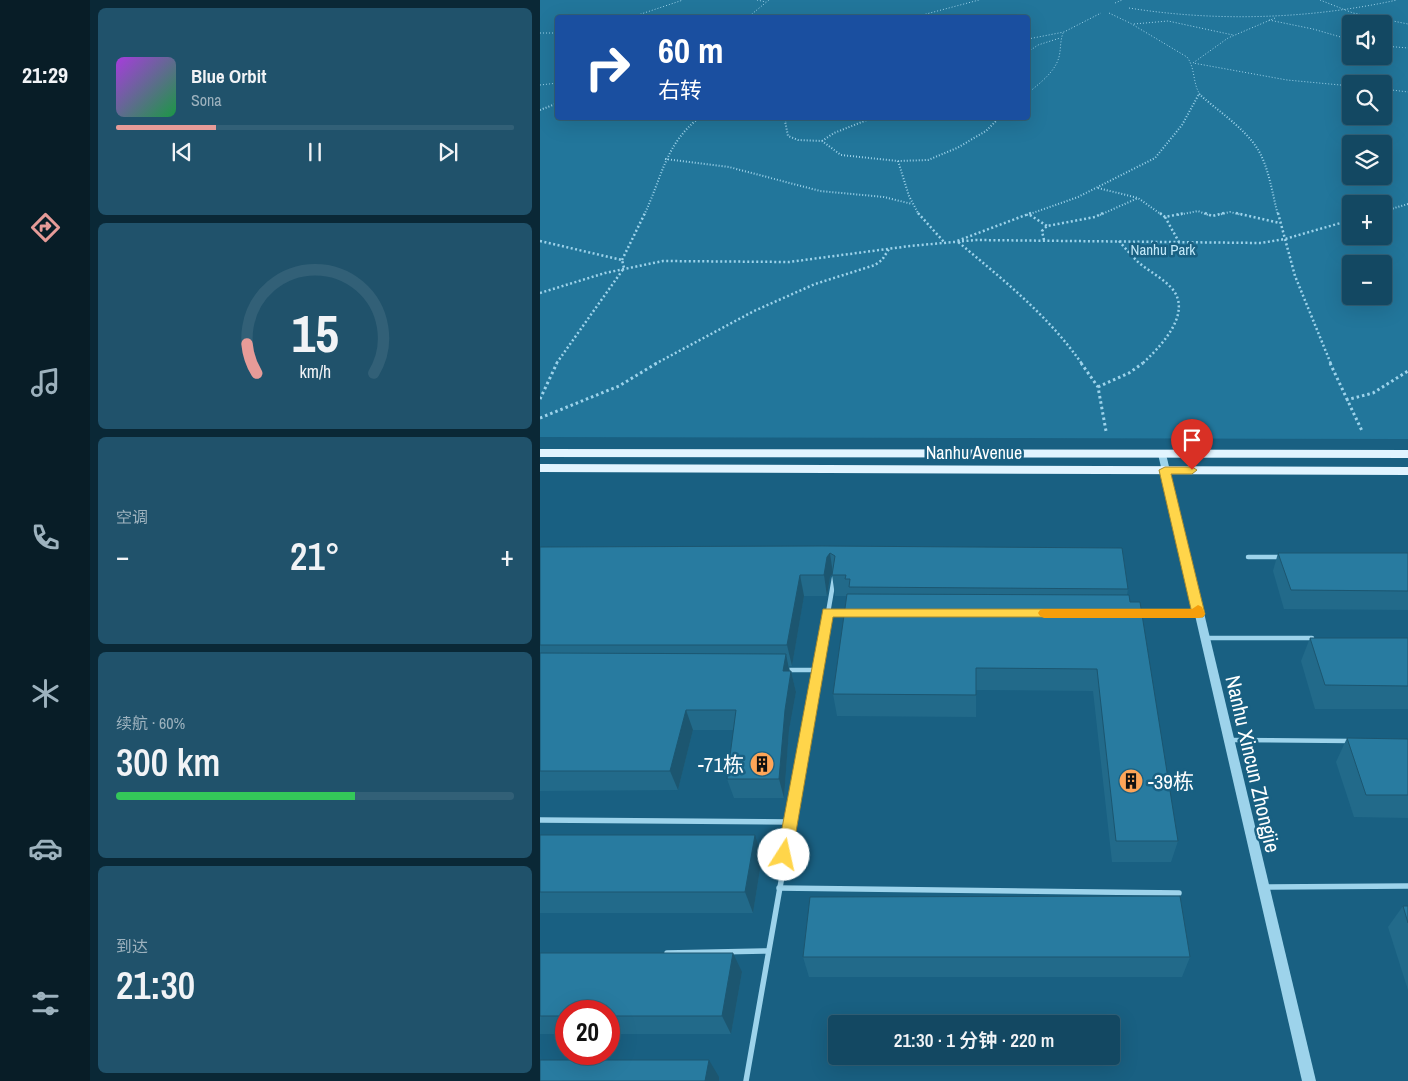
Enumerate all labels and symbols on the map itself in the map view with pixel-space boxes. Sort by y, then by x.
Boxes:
park label: Nanhu Park [1131,239,1196,260]
pin [1171,419,1213,470]
street label: Nanhu Avenue [926,440,1022,465]
street label: Nanhu Xincun Zhongjie [1219,673,1287,855]
place label: -71栋 [698,750,744,779]
building icon: -71栋 [749,751,775,777]
place label: -39栋 [1148,767,1194,796]
building icon: -39栋 [1118,768,1144,794]
position arrow [757,828,809,880]
speed limit sign: 20 [555,1000,620,1065]

